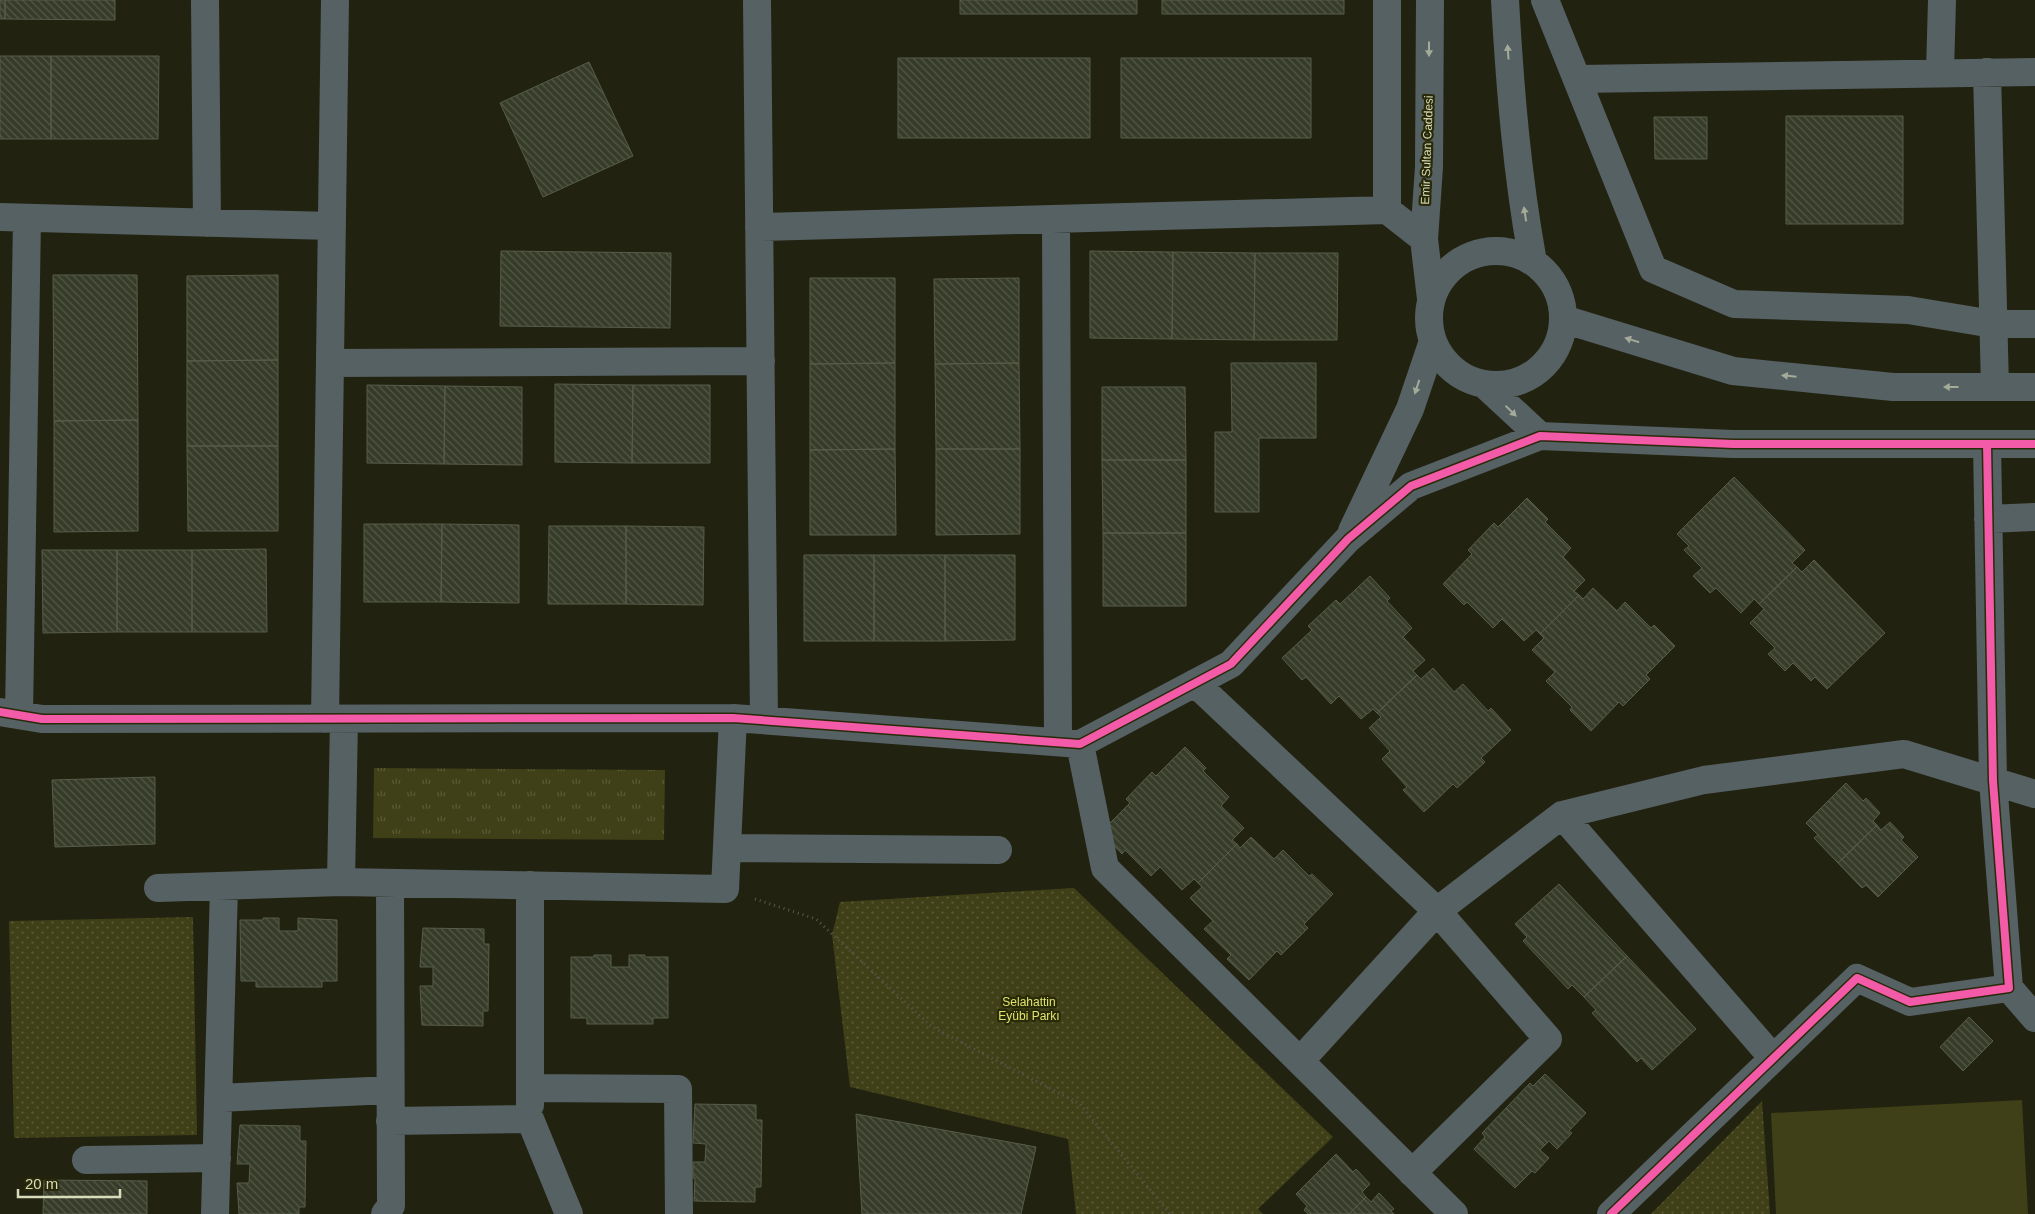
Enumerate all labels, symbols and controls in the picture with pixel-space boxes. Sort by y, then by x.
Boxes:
one-way arrow [1425,41,1433,57]
one-way arrow [1503,44,1511,60]
street label: Emir Sultan Caddesi [1418,95,1436,205]
one-way arrow [1520,205,1528,221]
one-way arrow [1624,336,1639,344]
one-way arrow [1781,372,1797,380]
one-way arrow [1413,380,1421,395]
one-way arrow [1943,383,1959,391]
one-way arrow [1505,405,1517,417]
park label: Selahattin Eyübi Parkı [998,995,1060,1023]
scale bar [18,1166,120,1198]
text: 20 m [25,1175,58,1192]

